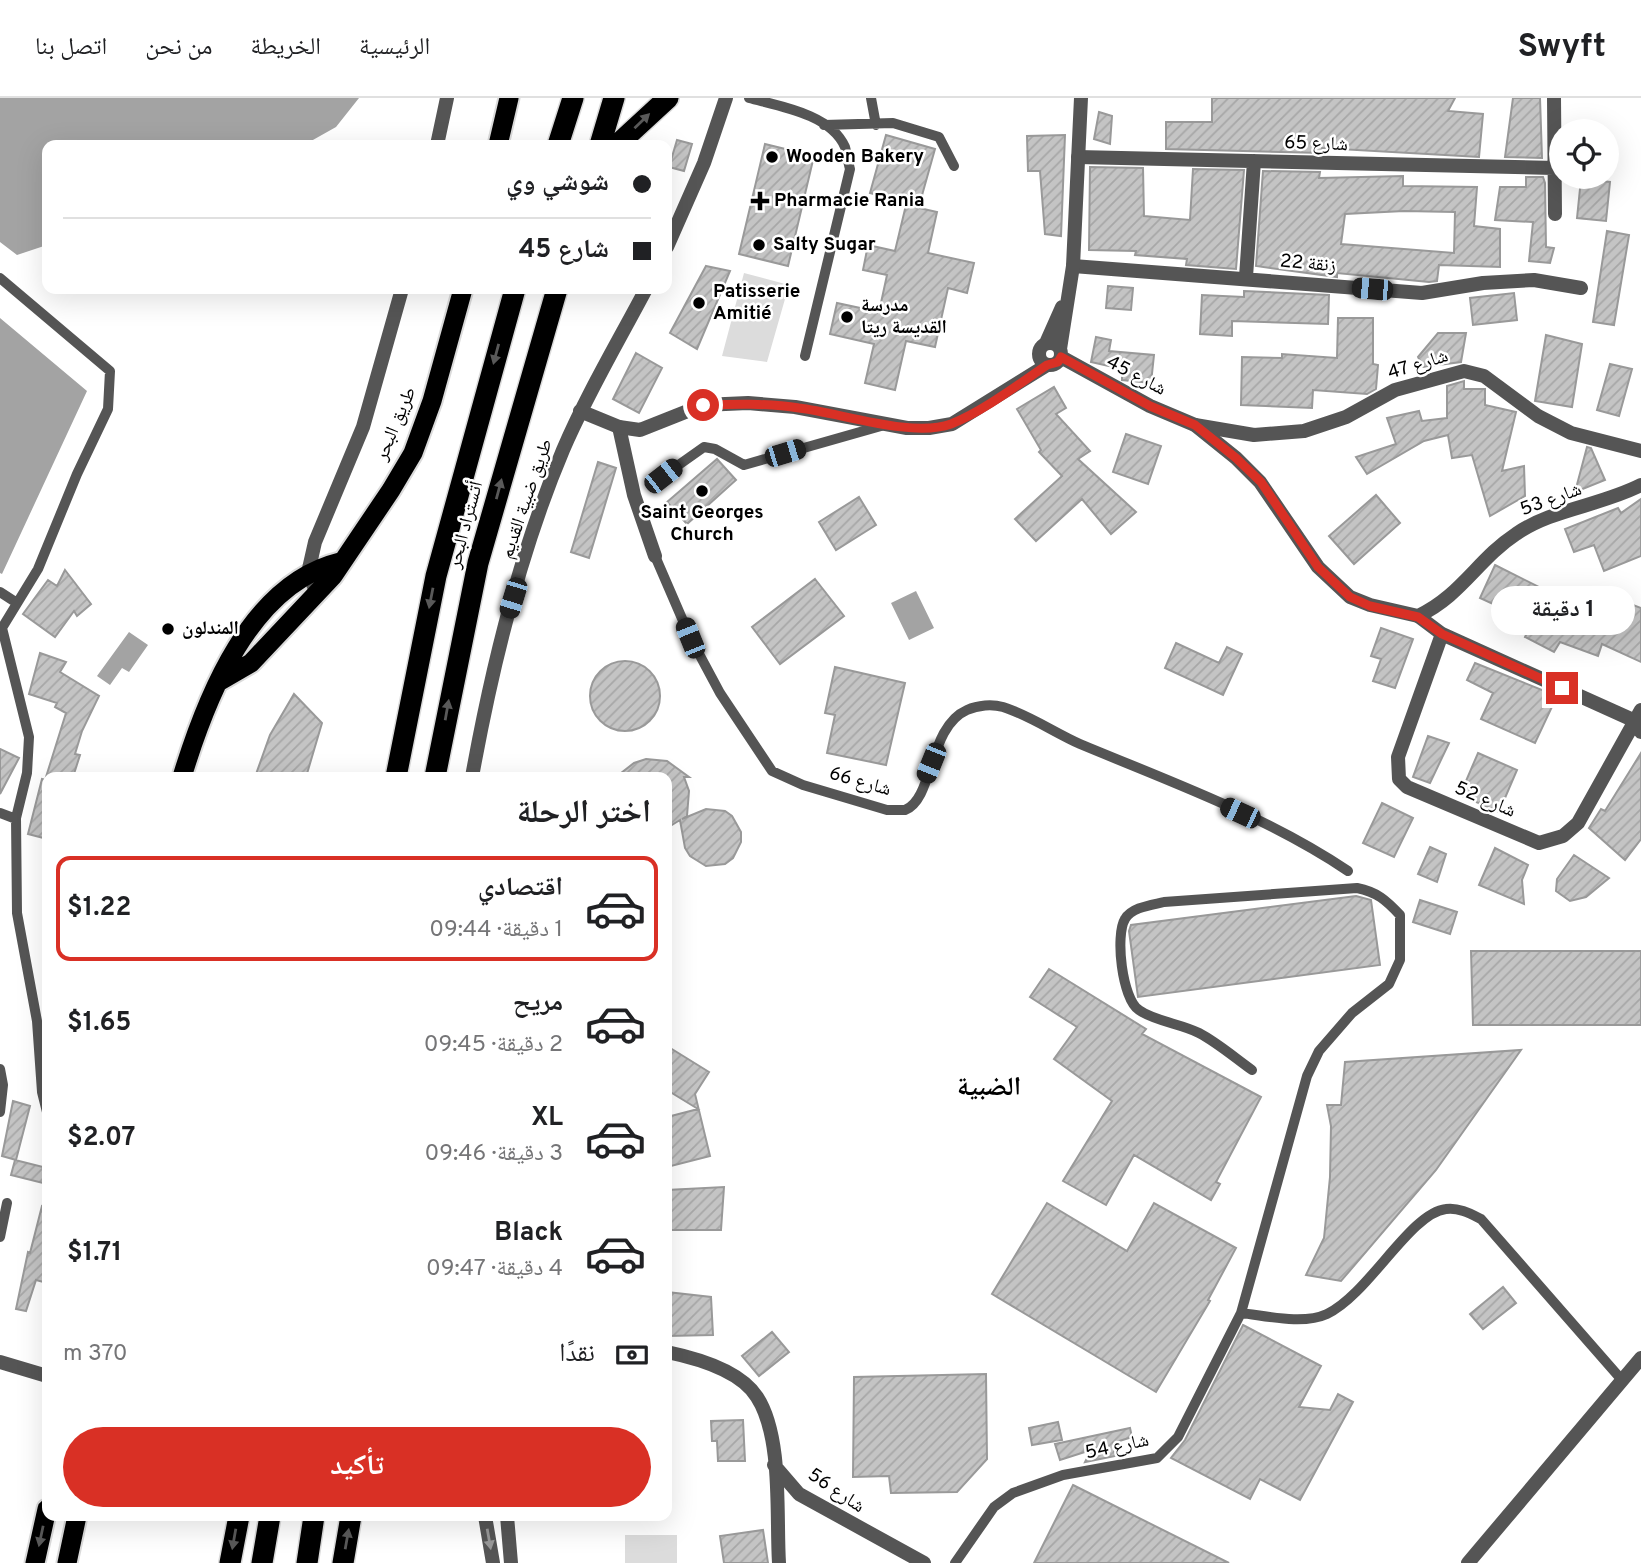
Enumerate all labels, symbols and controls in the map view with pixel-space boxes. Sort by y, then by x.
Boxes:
text: Swyft [1518,27,1606,69]
text: اتصل بنا [35,33,107,63]
text: من نحن [145,33,212,63]
text: الخريطة [250,33,321,63]
text: الرئيسية [359,33,430,63]
one-way arrow [633,113,650,129]
map controls [1549,119,1619,189]
button: locate [1549,119,1619,189]
street label: شارع 65 [1284,131,1348,157]
place label: Wooden Bakery [786,145,924,169]
marker: Wooden Bakery [764,149,780,165]
text: شوشي وي [506,167,609,200]
place label: Pharmacie Rania [774,189,925,213]
marker: Pharmacie Rania [752,193,768,209]
place label: Salty Sugar [773,233,876,257]
text: شارع 45 [519,234,609,267]
marker: Salty Sugar [751,237,767,253]
street label: زنقة 22 [1279,250,1337,278]
car [1351,277,1394,301]
place label: Patisserie Amitié [713,280,800,326]
place label: مدرسة القديسة ريتا [861,294,947,340]
marker: Patisserie Amitié [691,295,707,311]
marker: مدرسة القديسة ريتا [839,309,855,325]
one-way arrow [490,343,501,365]
street label: شارع 47 [1385,344,1451,386]
street label: شارع 45 [1102,350,1170,402]
street label: طريق البحر [369,383,422,465]
route start [687,389,719,421]
street label: طريق ضبية القديم [495,436,559,562]
car [762,437,809,469]
car [640,455,687,497]
one-way arrow [494,477,505,499]
street label: شارع 53 [1517,478,1585,522]
street label: أتستراد البحر [442,479,489,572]
marker: Saint Georges Church [694,483,710,499]
place label: Saint Georges Church [640,501,764,547]
car [497,575,530,621]
one-way arrow [426,587,437,609]
callout: 1 دقيقة [1490,587,1634,636]
text: 1 دقيقة [1531,596,1595,625]
car [673,615,708,661]
place label: المندلون [182,617,239,641]
marker: المندلون [160,621,176,637]
route end [1546,672,1578,704]
one-way arrow [442,699,453,721]
car [914,740,949,786]
street label: شارع 66 [826,762,894,802]
street label: شارع 52 [1451,776,1519,824]
text: اختر الرحلة [517,794,651,834]
car [1217,795,1264,831]
text: اقتصادي [478,872,563,905]
icon: car [584,877,647,940]
text: $1.22 [67,892,131,925]
text: 1 دقيقة · 09:44 [429,916,563,945]
text: مريح [513,987,563,1020]
icon: car [584,992,647,1055]
text: $1.65 [67,1007,131,1040]
text: 2 دقيقة · 09:45 [424,1031,563,1060]
district label: الضبية [957,1072,1021,1105]
text: XL [531,1102,563,1135]
icon: car [584,1107,647,1170]
text: $2.07 [67,1122,135,1155]
text: 3 دقيقة · 09:46 [424,1140,563,1169]
text: Black [494,1217,563,1250]
icon: car [584,1222,647,1285]
text: $1.71 [67,1237,122,1270]
text: 4 دقيقة · 09:47 [426,1255,563,1284]
icon: cash [613,1336,651,1374]
text: نقدًا [559,1338,595,1371]
text: 370 m [63,1340,128,1369]
button: تأكيد [63,1427,651,1507]
street label: شارع 54 [1083,1429,1151,1465]
street label: شارع 56 [803,1463,869,1519]
one-way arrow [36,1525,47,1547]
one-way arrow [229,1528,240,1550]
one-way arrow [342,1528,353,1550]
one-way arrow [484,1528,495,1550]

